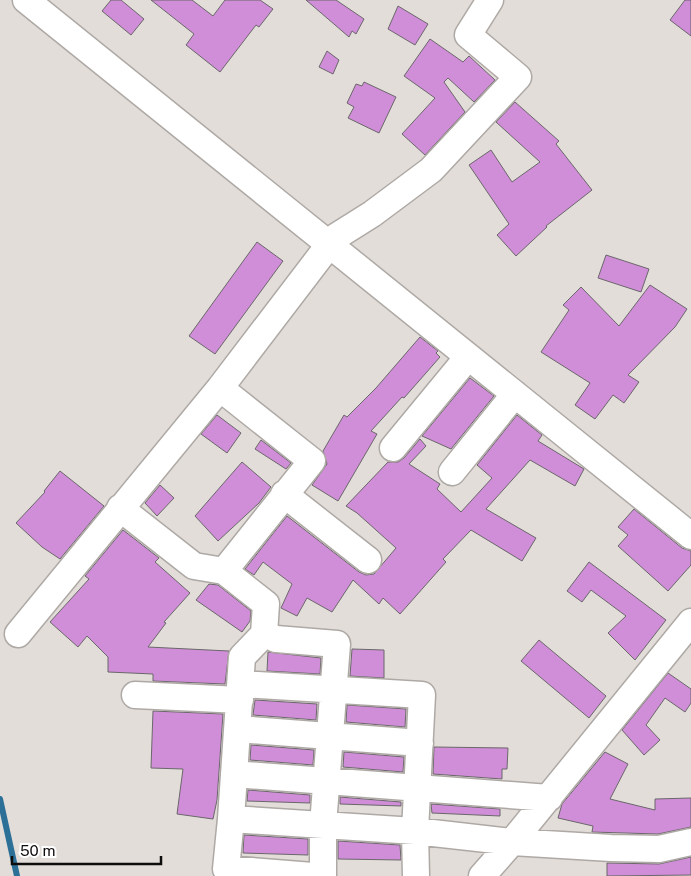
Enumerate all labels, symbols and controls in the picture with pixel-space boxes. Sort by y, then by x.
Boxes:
scale bar [12,834,161,866]
text: 50 m [20,842,55,859]

